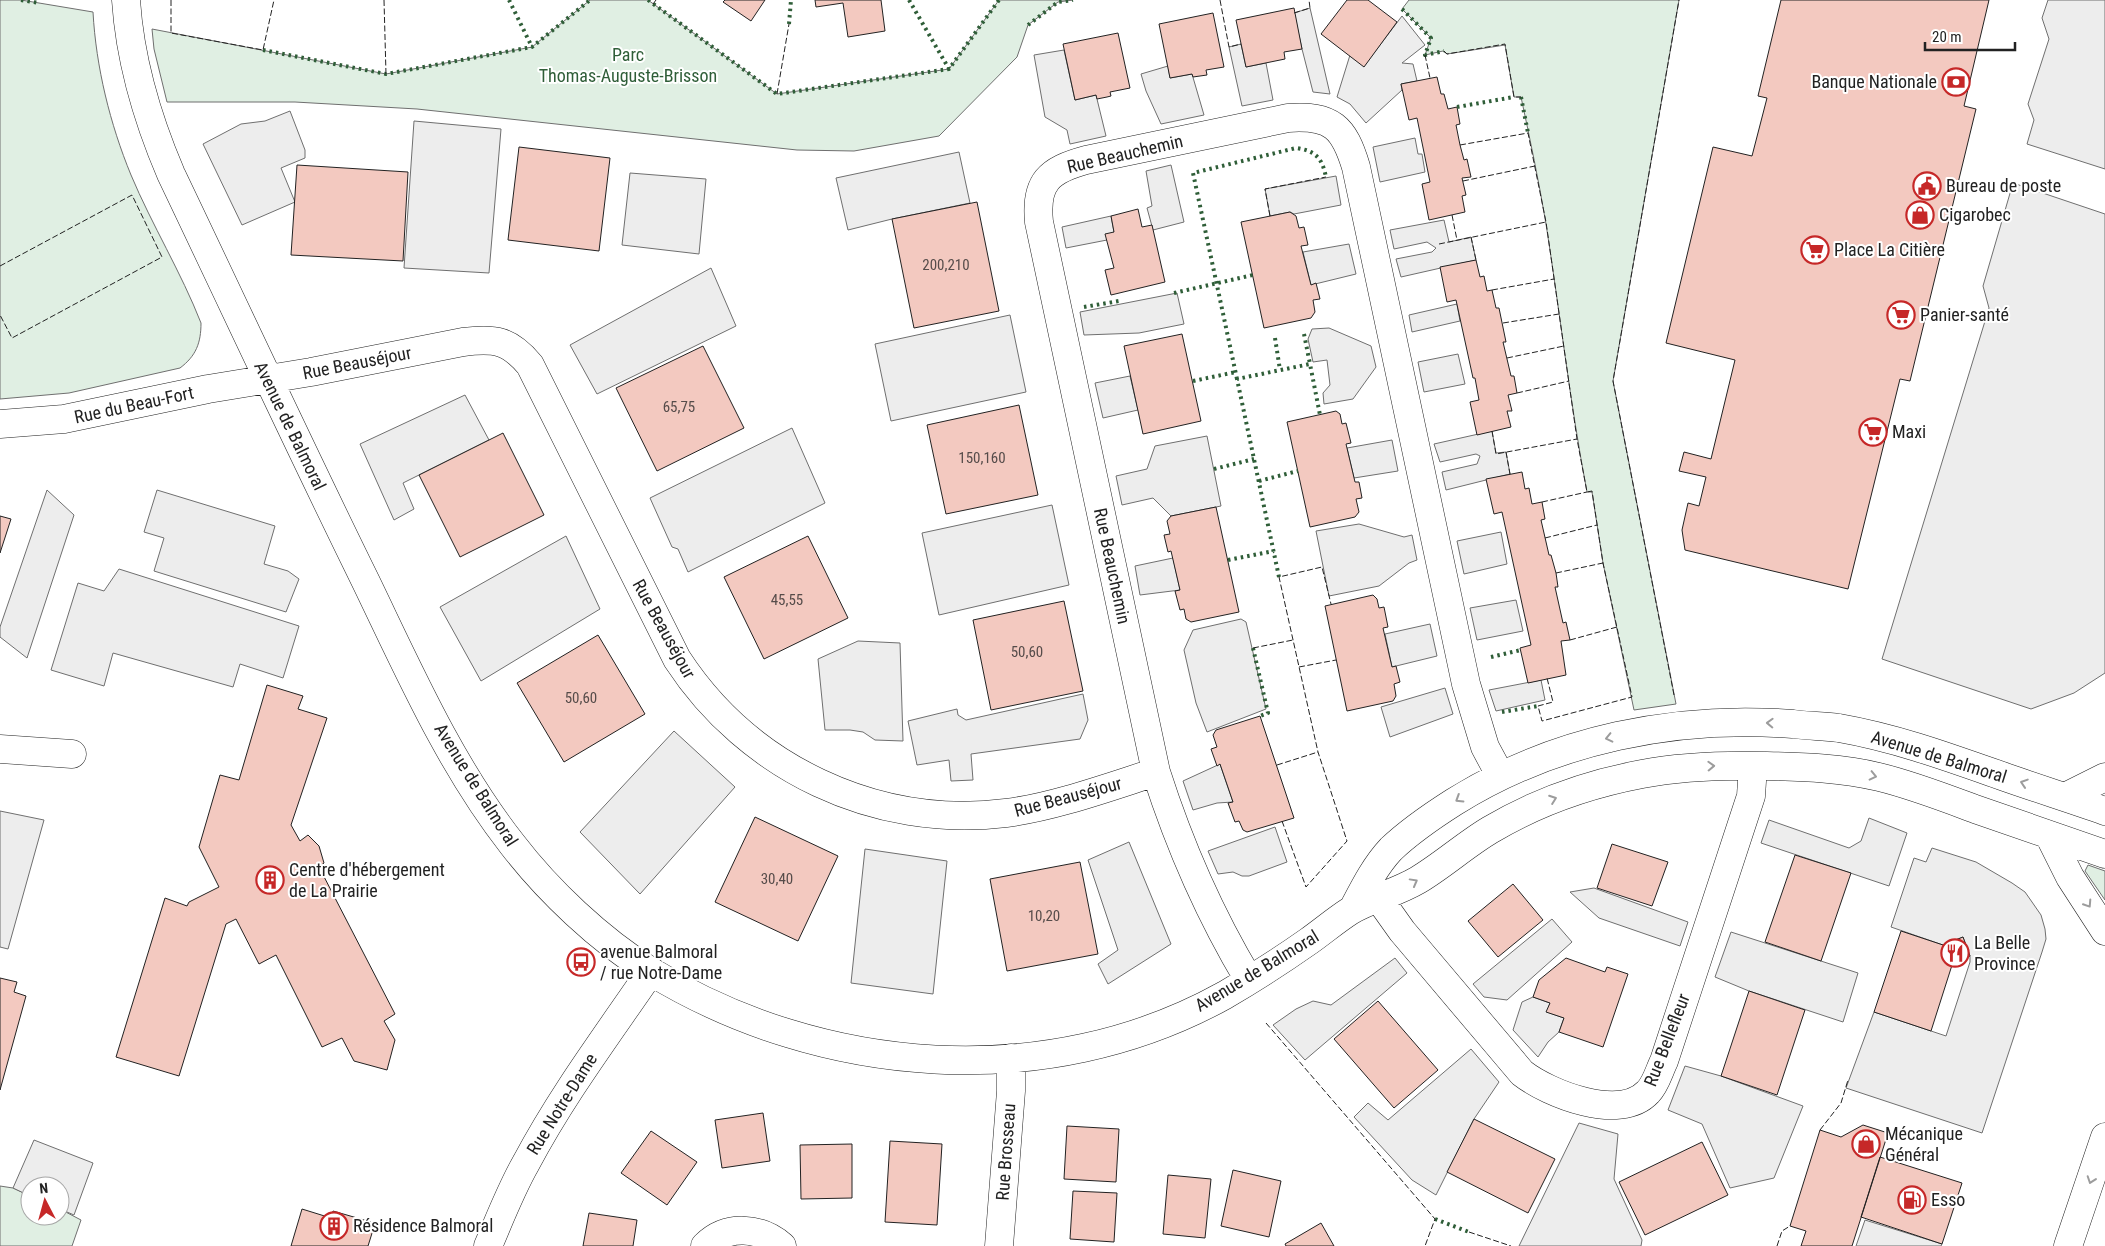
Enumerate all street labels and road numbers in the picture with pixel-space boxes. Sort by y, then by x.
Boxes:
street label: Rue Beauchemin [1065,130,1185,177]
street label: Rue Beauséjour [301,342,414,383]
street label: Avenue de Balmoral [250,358,331,494]
street label: Rue du Beau-Fort [72,382,195,427]
street label: Rue Beauchemin [1090,506,1135,626]
street label: Rue Beauséjour [629,575,701,683]
street label: Avenue de Balmoral [430,720,523,850]
street label: Avenue de Balmoral [1869,726,2009,787]
street label: Rue Beauséjour [1012,772,1124,821]
street label: Avenue de Balmoral [1191,925,1322,1016]
street label: Rue Bellefleur [1639,990,1694,1089]
street label: Rue Notre-Dame [522,1049,601,1158]
street label: Rue Brosseau [992,1103,1019,1201]

